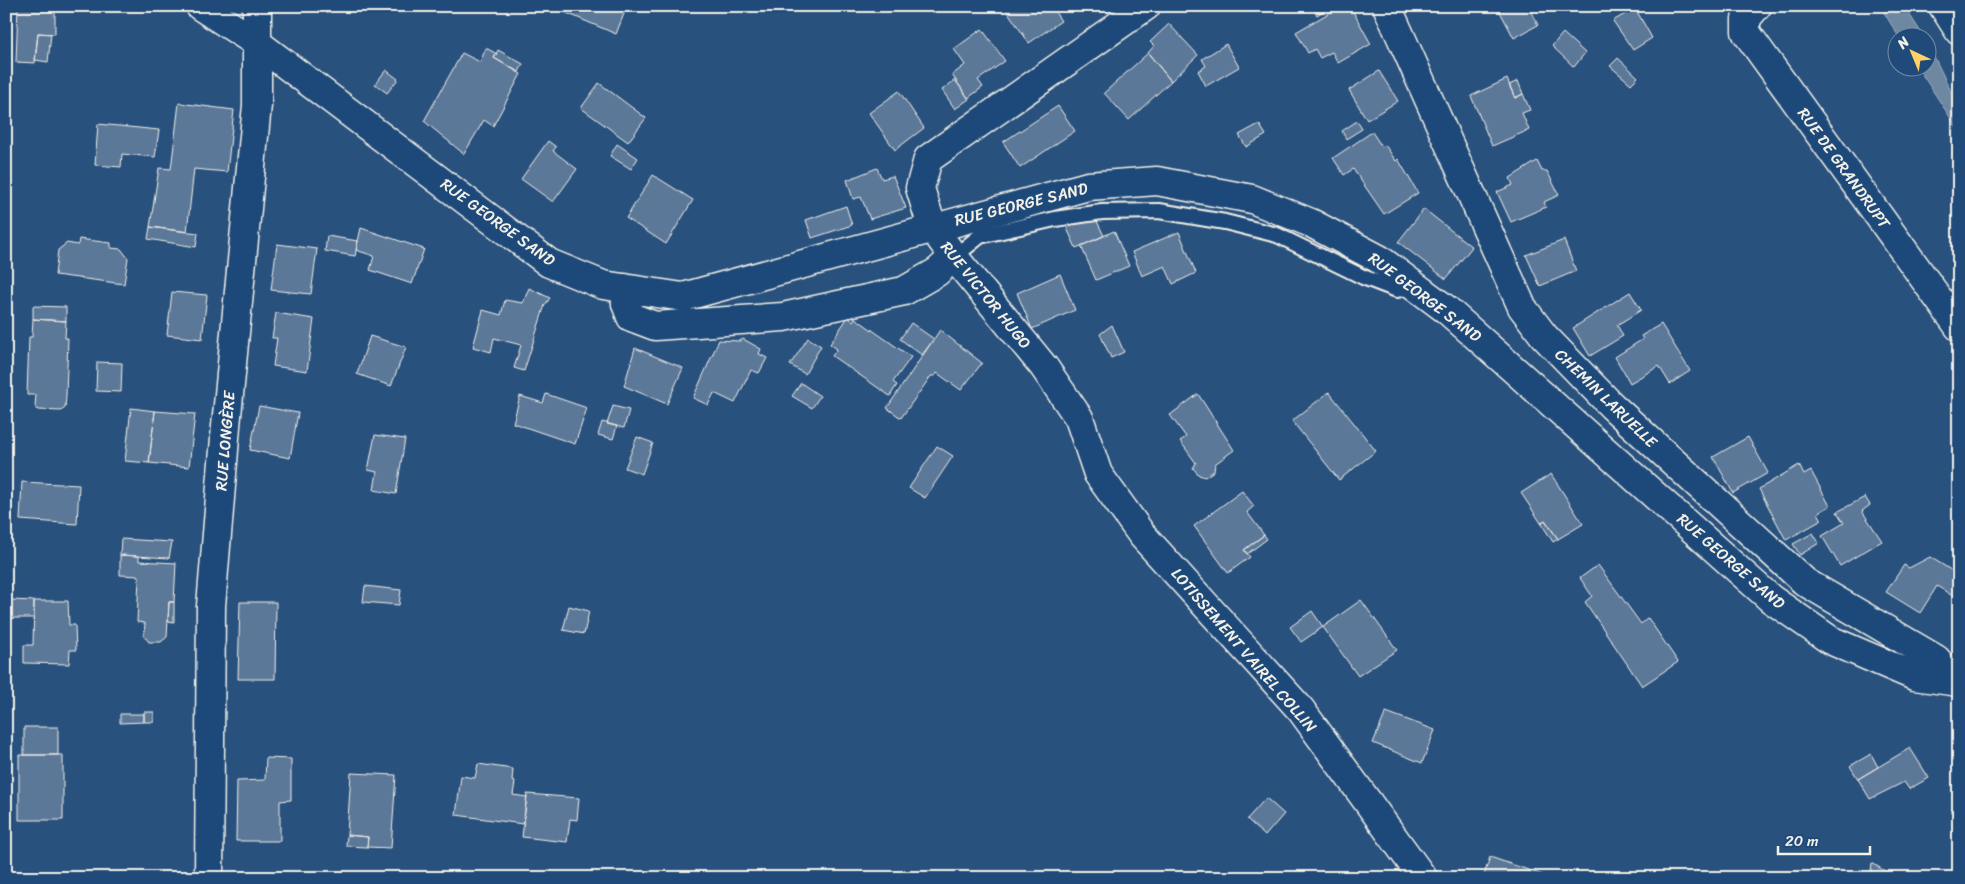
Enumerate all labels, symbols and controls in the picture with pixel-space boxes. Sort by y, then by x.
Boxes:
north arrow [1888,28,1938,78]
text: N [1890,30,1916,56]
street label: RUE DE GRANDRUPT [1790,101,1899,236]
street label: RUE GEORGE SAND [434,170,562,274]
street label: RUE GEORGE SAND [951,173,1091,235]
street label: RUE VICTOR HUGO [933,234,1039,356]
street label: RUE GEORGE SAND [1362,244,1489,350]
street label: CHEMIN LARUELLE [1548,341,1665,456]
street label: RUE LONGÈRE [206,389,244,492]
street label: RUE GEORGE SAND [1670,505,1792,617]
street label: LOTISSEMENT VAIREL COLLIN [1164,561,1325,740]
scale bar [1778,824,1870,856]
text: 20 m [1785,828,1819,854]

